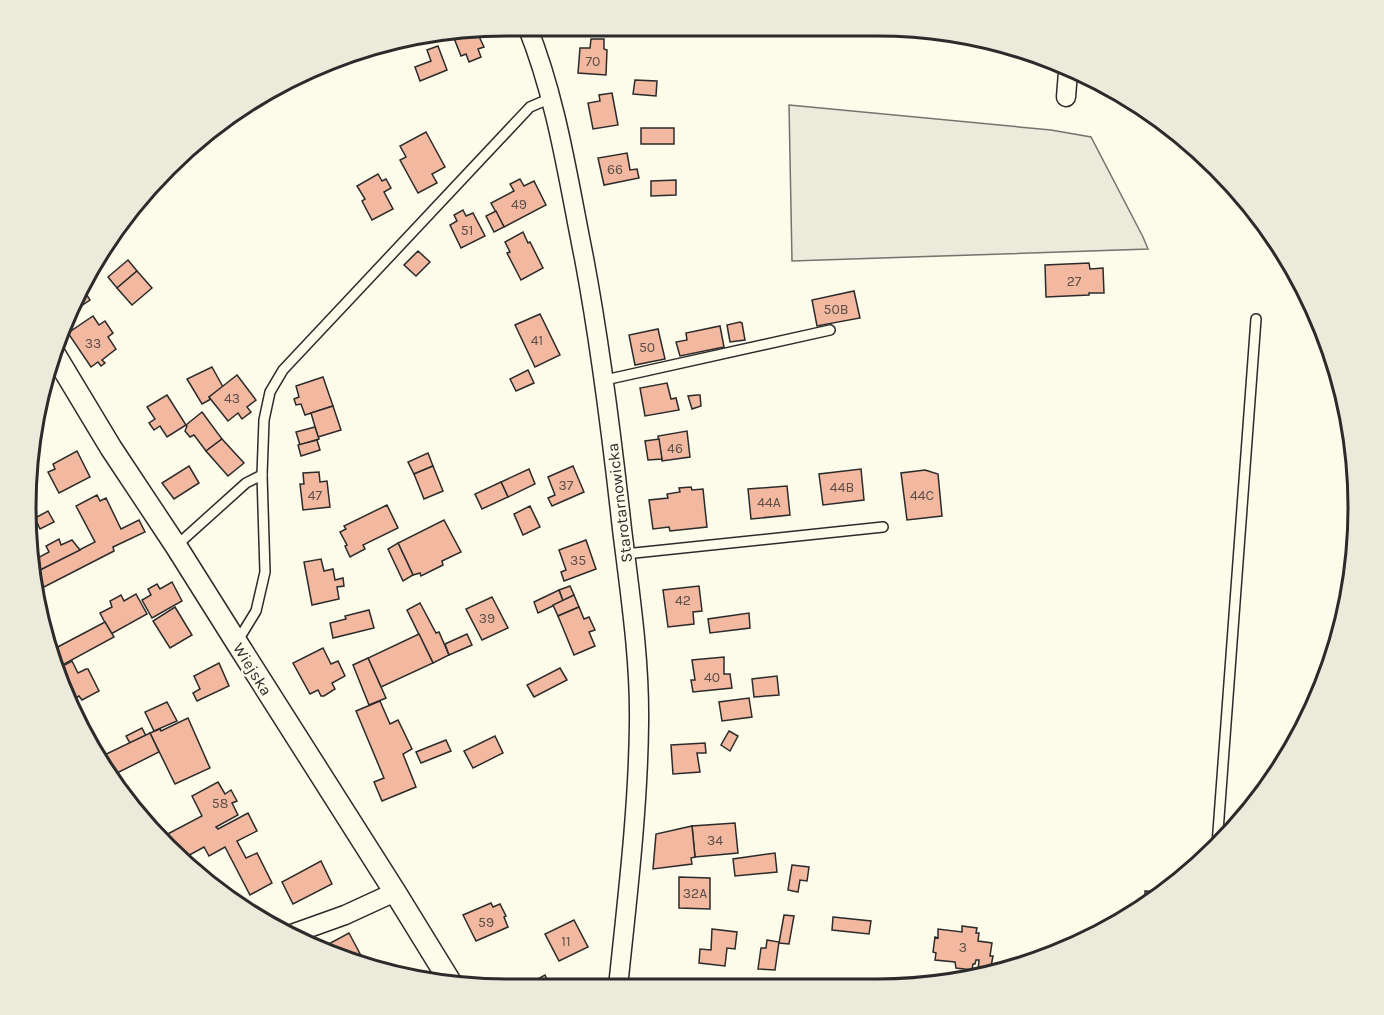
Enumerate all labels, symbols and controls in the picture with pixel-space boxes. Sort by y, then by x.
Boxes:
house number: 70 [586,53,600,70]
house number: 66 [607,161,623,178]
house number: 49 [511,196,527,213]
house number: 51 [461,222,473,239]
house number: 27 [1067,273,1082,290]
house number: 50B [824,301,848,318]
house number: 41 [531,332,543,349]
house number: 33 [85,335,101,352]
house number: 50 [639,339,655,356]
house number: 43 [224,390,240,407]
house number: 46 [667,440,683,457]
street label: Starotarnowicka [603,442,636,564]
house number: 37 [559,477,574,494]
house number: 44B [830,479,854,496]
house number: 47 [308,487,323,504]
house number: 44C [910,487,934,504]
house number: 44A [757,494,781,511]
house number: 35 [570,552,586,569]
house number: 42 [675,592,691,609]
house number: 39 [479,610,495,627]
street label: Wiejska [229,639,276,699]
house number: 40 [704,669,720,686]
house number: 58 [212,795,228,812]
house number: 34 [707,832,723,849]
house number: 32A [683,885,707,902]
house number: 59 [478,914,494,931]
house number: 11 [561,933,571,950]
house number: 3 [959,939,967,956]

